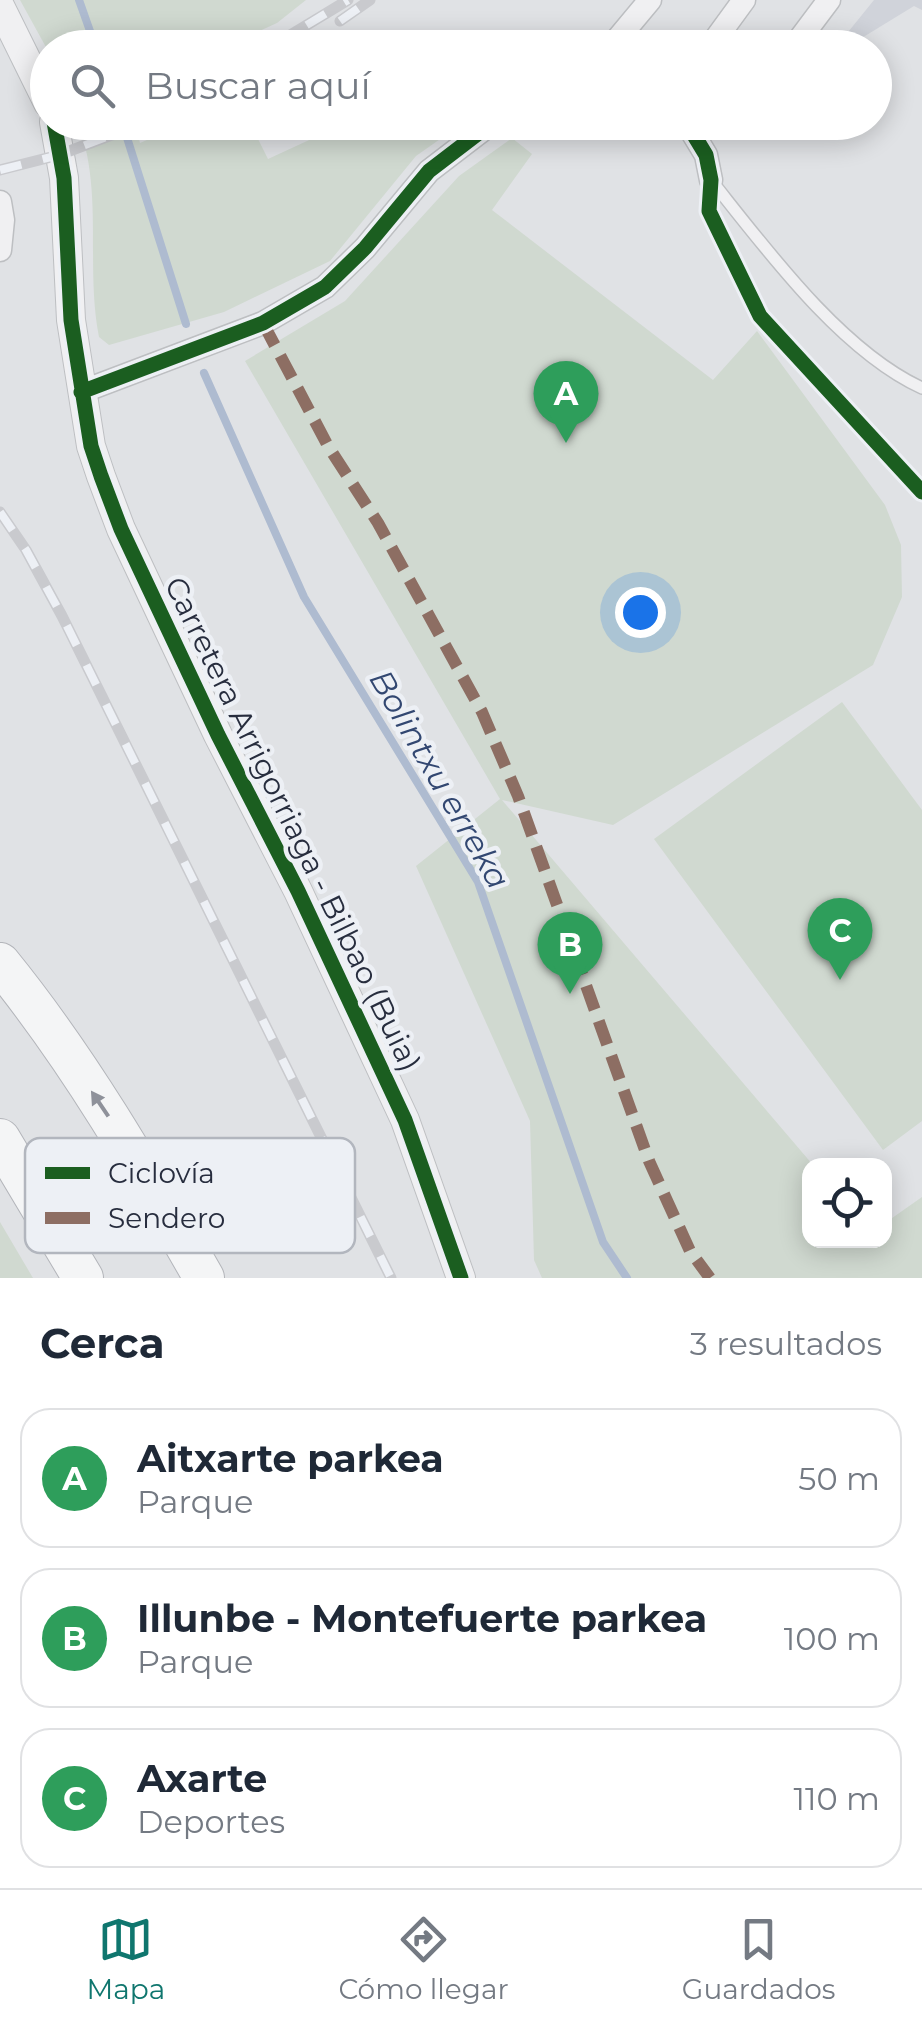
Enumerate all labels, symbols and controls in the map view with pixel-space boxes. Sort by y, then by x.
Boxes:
search box [30,30,892,140]
icon: search [65,58,120,113]
text: Buscar aquí [145,62,371,109]
pin: A [534,360,598,443]
street label: Carretera Arrigorriaga - Bilbao (Buia) [157,571,429,1077]
your location [615,587,666,638]
water label: Bolintxu erreka [362,663,518,895]
pin: C [808,898,872,980]
pin: B [538,912,602,994]
one-way arrow [91,1091,110,1118]
legend [25,1138,355,1253]
text: Ciclovía [108,1156,215,1190]
map controls [802,1158,892,1248]
button: locate [802,1158,892,1248]
text: Sendero [108,1201,225,1235]
text: Cerca [40,1317,165,1369]
text: 3 resultados [690,1324,882,1363]
text: Aitxarte parkea [137,1435,444,1482]
text: A [62,1459,87,1498]
text: 50 m [798,1459,880,1498]
text: Parque [137,1482,253,1521]
text: Illunbe - Montefuerte parkea [137,1595,707,1642]
text: B [62,1619,87,1658]
text: 100 m [784,1619,880,1658]
text: Parque [137,1642,253,1681]
text: Axarte [137,1755,267,1802]
text: C [63,1779,86,1818]
text: 110 m [793,1779,880,1818]
text: Deportes [137,1802,285,1841]
tab: Mapa [87,1912,165,2006]
tab: Cómo llegar [338,1912,509,2006]
tab: Guardados [682,1912,835,2006]

